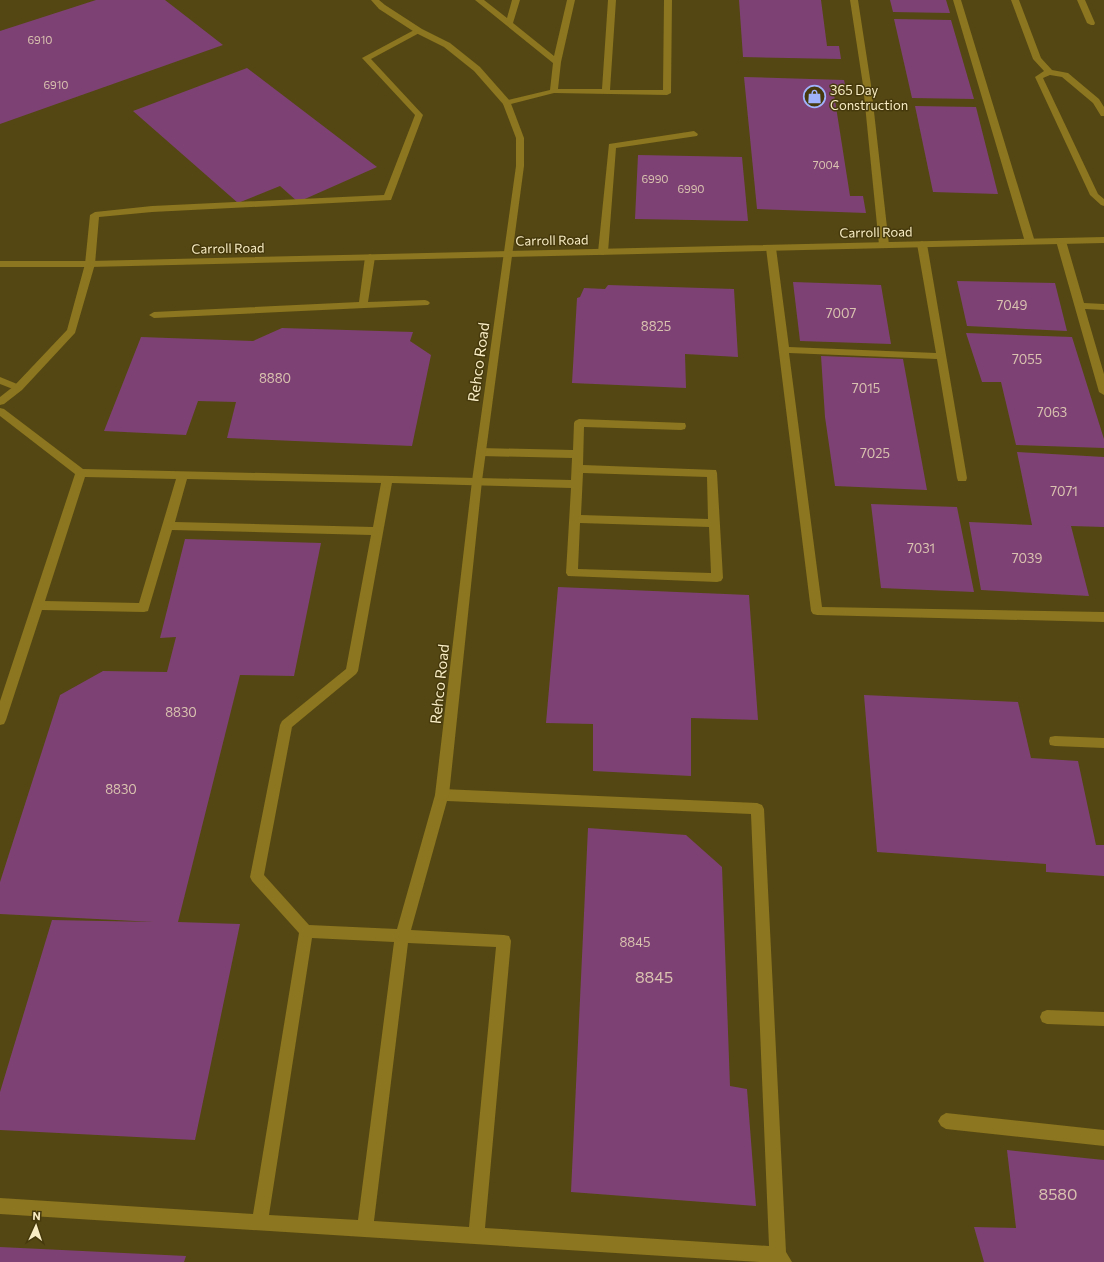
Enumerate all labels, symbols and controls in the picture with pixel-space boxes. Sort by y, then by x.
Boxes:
house number: 6910 [27,33,53,46]
house number: 6910 [43,78,69,91]
place label: 365 Day Construction [830,82,908,113]
shop icon: 365 Day Construction [802,84,828,110]
house number: 7004 [813,158,840,171]
house number: 6990 [641,172,669,185]
house number: 6990 [677,182,705,195]
street label: Carroll Road [839,223,913,241]
street label: Carroll Road [515,231,589,249]
street label: Carroll Road [191,239,265,257]
house number: 7049 [996,297,1028,313]
house number: 7007 [826,305,856,321]
house number: 8825 [641,318,671,334]
street label: Rehco Road [463,321,493,403]
house number: 7055 [1012,351,1042,367]
house number: 8880 [259,370,291,386]
house number: 7015 [852,380,880,396]
house number: 7063 [1037,404,1067,420]
house number: 7025 [860,445,890,461]
house number: 7071 [1050,483,1078,499]
house number: 7031 [907,540,935,556]
house number: 7039 [1012,550,1042,566]
street label: Rehco Road [426,643,452,725]
house number: 8830 [165,704,197,720]
house number: 8830 [105,781,137,797]
house number: 8845 [619,934,651,950]
house number: 8845 [635,967,673,986]
house number: 8580 [1038,1184,1078,1203]
north arrow [16,1206,56,1246]
text: N [32,1209,41,1222]

